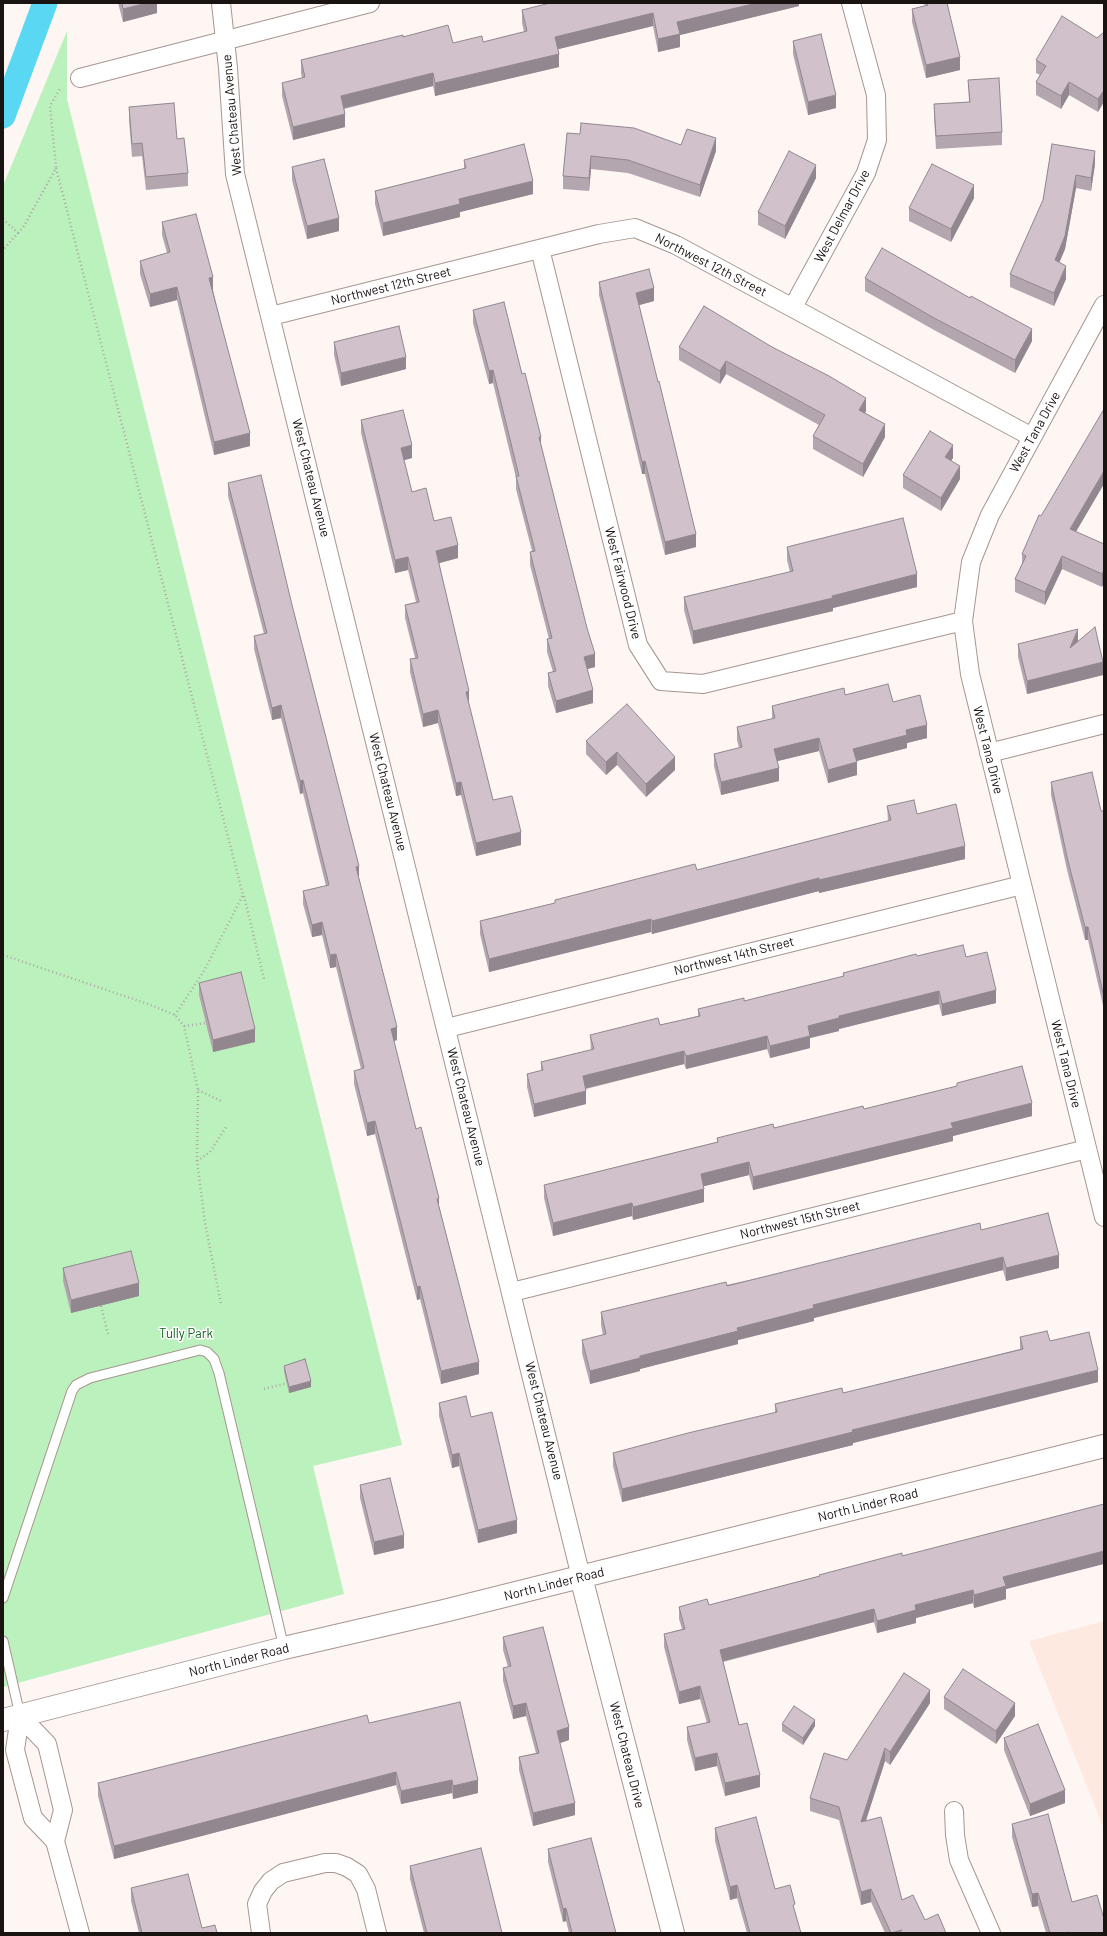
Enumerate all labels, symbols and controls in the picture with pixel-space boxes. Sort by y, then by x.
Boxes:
street label: West Chateau Avenue [219,54,245,176]
street label: West Delmar Drive [811,167,873,265]
street label: Northwest 12th Street [653,230,769,300]
street label: Northwest 12th Street [329,264,453,308]
street label: West Tana Drive [1006,389,1064,475]
street label: West Chateau Avenue [289,417,333,539]
street label: West Fairwood Drive [602,525,644,641]
street label: West Tana Drive [970,704,1006,796]
street label: West Chateau Avenue [366,731,410,853]
street label: Northwest 14th Street [672,933,796,979]
street label: West Tana Drive [1048,1018,1084,1110]
street label: West Chateau Avenue [444,1046,488,1168]
street label: Northwest 15th Street [738,1198,862,1242]
park label: Tully Park [159,1326,213,1342]
street label: West Chateau Avenue [522,1360,566,1482]
street label: North Linder Road [816,1485,920,1525]
street label: North Linder Road [502,1564,606,1604]
street label: North Linder Road [187,1640,291,1680]
street label: West Chateau Drive [606,1700,648,1810]

